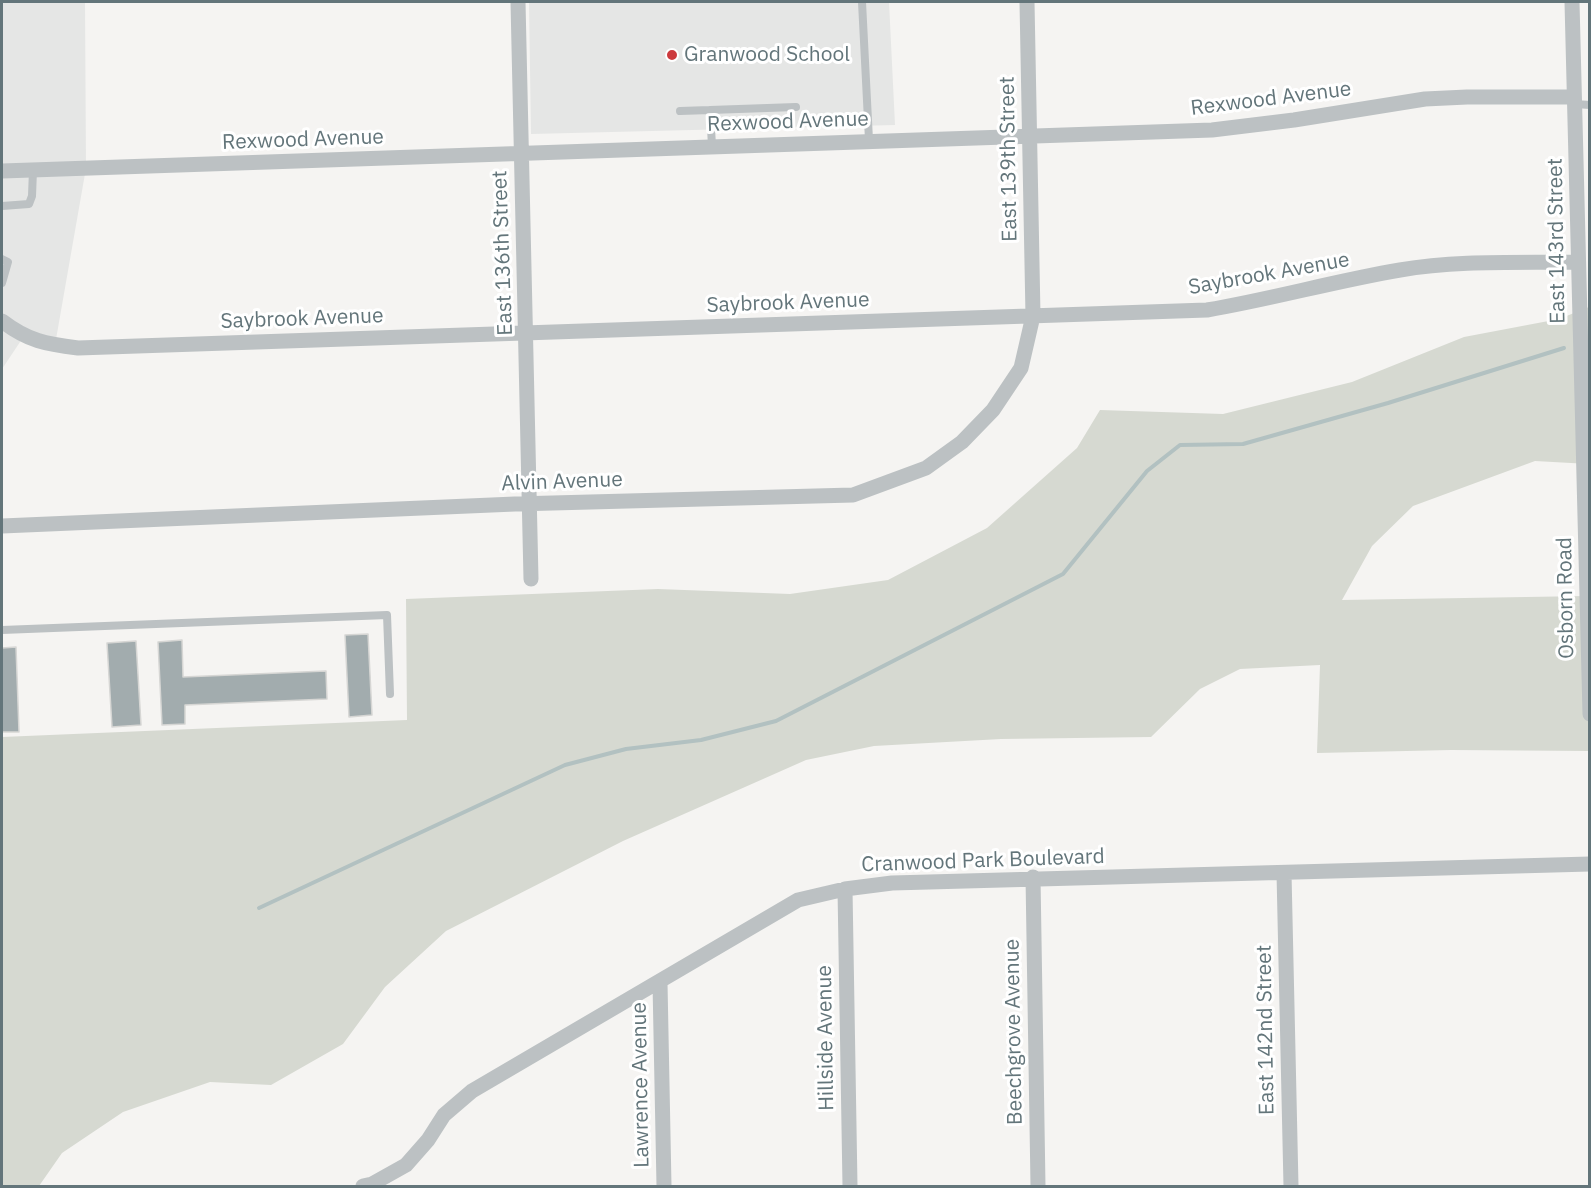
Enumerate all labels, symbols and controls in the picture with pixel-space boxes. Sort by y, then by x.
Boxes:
place label: Granwood School [684,42,850,68]
marker: Granwood School [665,48,679,62]
street label: East 139th Street [995,76,1023,242]
street label: Rexwood Avenue [1189,77,1353,121]
street label: Rexwood Avenue [707,107,869,137]
street label: Rexwood Avenue [222,125,384,155]
street label: East 143rd Street [1543,158,1571,324]
street label: East 136th Street [488,170,518,336]
street label: Saybrook Avenue [1186,247,1352,301]
street label: Saybrook Avenue [706,288,870,318]
street label: Saybrook Avenue [220,304,384,334]
street label: Alvin Avenue [501,467,623,497]
street label: Osborn Road [1552,537,1580,659]
street label: Cranwood Park Boulevard [861,844,1105,878]
street label: Beechgrove Avenue [1000,939,1028,1125]
street label: East 142nd Street [1252,945,1280,1115]
street label: Hillside Avenue [812,965,840,1111]
street label: Lawrence Avenue [627,1002,655,1168]

